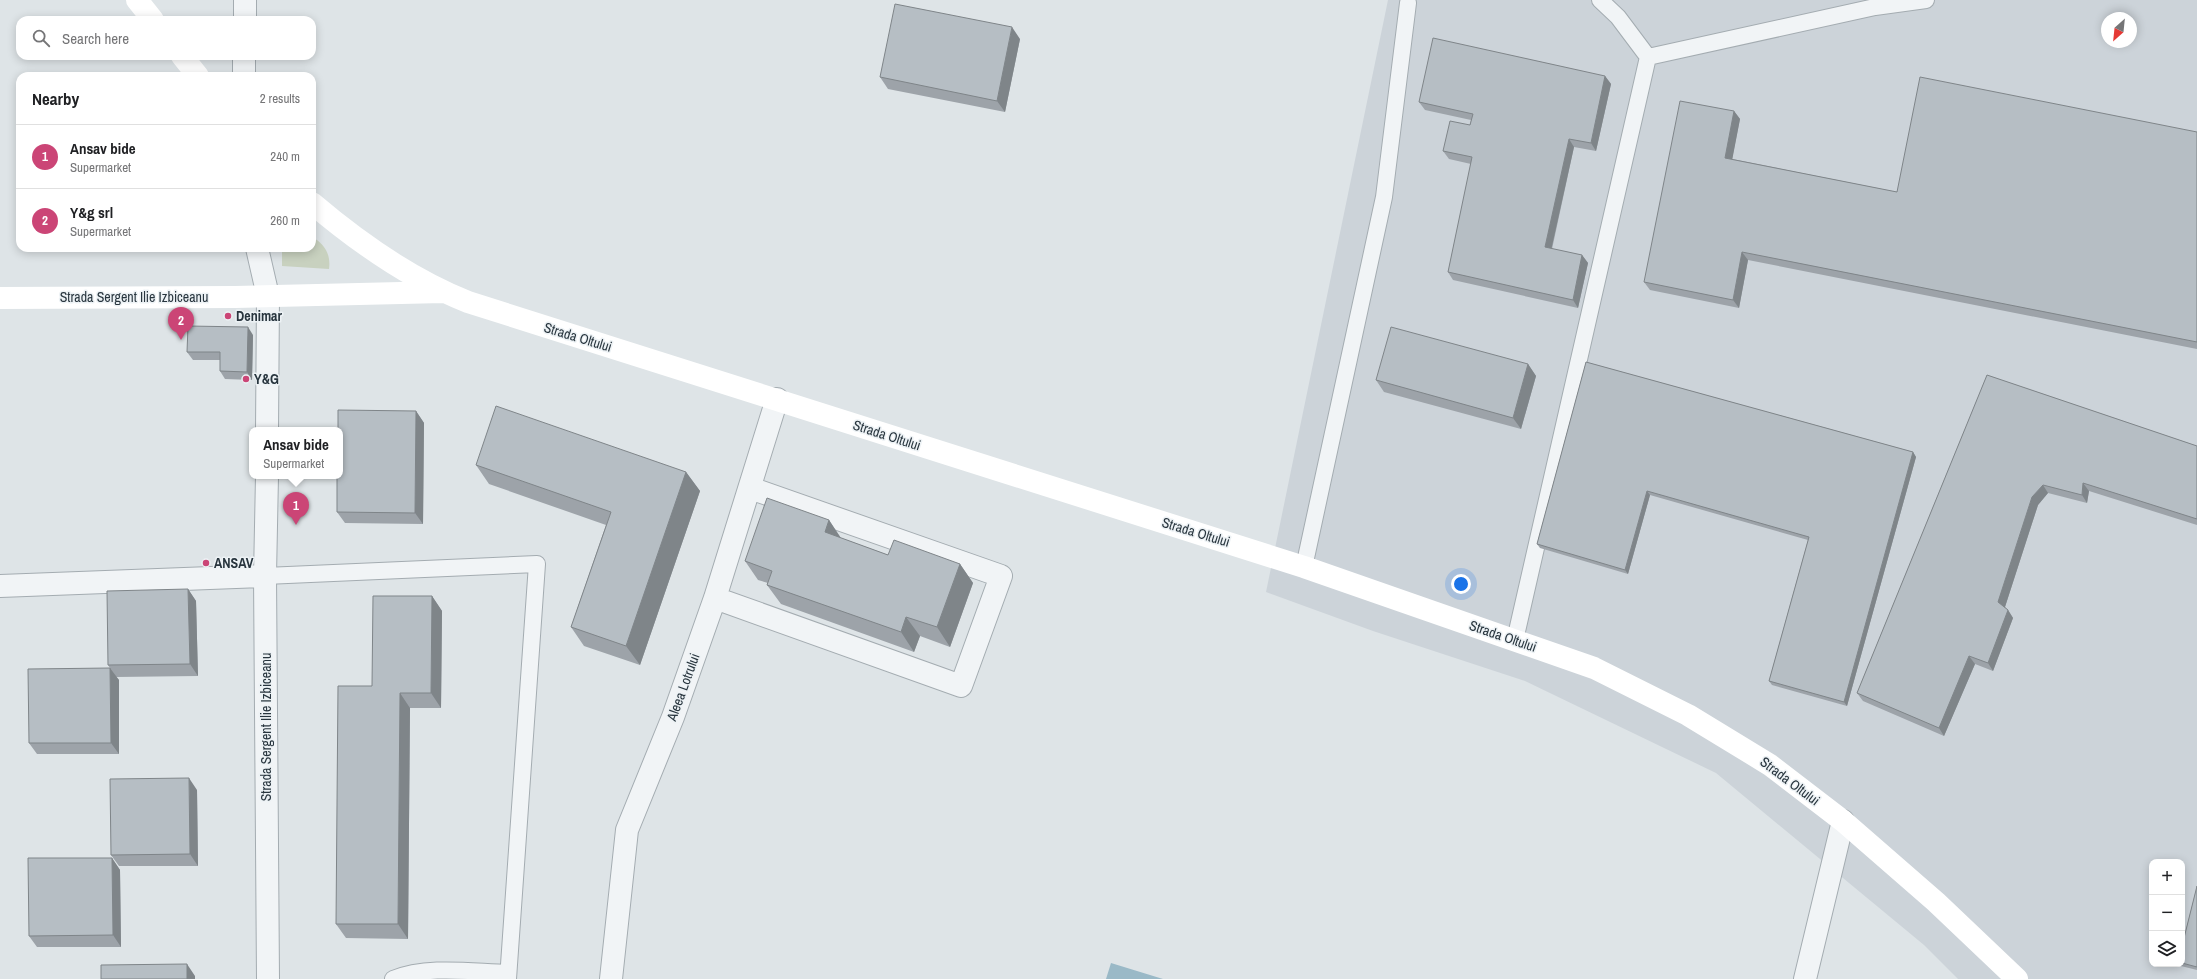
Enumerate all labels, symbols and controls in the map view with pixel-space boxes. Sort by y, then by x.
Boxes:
north arrow [2101,12,2137,48]
search box [16,16,316,60]
icon: search [30,27,52,49]
text: Search here [62,28,129,49]
text: Nearby [32,87,79,110]
text: 2 results [260,90,300,107]
text: Ansav bide [70,138,136,159]
text: 1 [42,148,48,165]
text: 240 m [270,148,300,165]
text: Supermarket [70,159,131,176]
text: Y&g srl [70,202,113,223]
text: 2 [42,212,48,229]
text: 260 m [270,212,300,229]
text: Supermarket [70,223,131,240]
street label: Strada Sergent Ilie Izbiceanu [60,288,208,306]
pin: 2 [168,307,194,340]
place label: Denimar [236,307,282,325]
marker: Denimar [223,311,233,321]
street label: Strada Oltului [542,318,614,356]
place label: Y&G [254,370,279,388]
marker: Y&G [241,374,251,384]
street label: Strada Oltului [851,416,923,454]
popup [249,427,343,479]
text: Ansav bide [263,434,329,455]
text: Supermarket [263,455,324,472]
pin: 1 [283,492,309,525]
street label: Strada Oltului [1160,513,1232,551]
place label: ANSAV [214,554,254,572]
marker: ANSAV [201,558,211,568]
your location [1451,574,1471,594]
street label: Strada Oltului [1467,616,1539,656]
street label: Aleea Lotrului [662,651,704,724]
street label: Strada Sergent Ilie Izbiceanu [257,653,275,801]
street label: Strada Oltului [1757,753,1823,809]
map controls [2149,859,2185,967]
button: + [2149,859,2185,895]
button: − [2149,895,2185,931]
button: layers [2149,931,2185,967]

